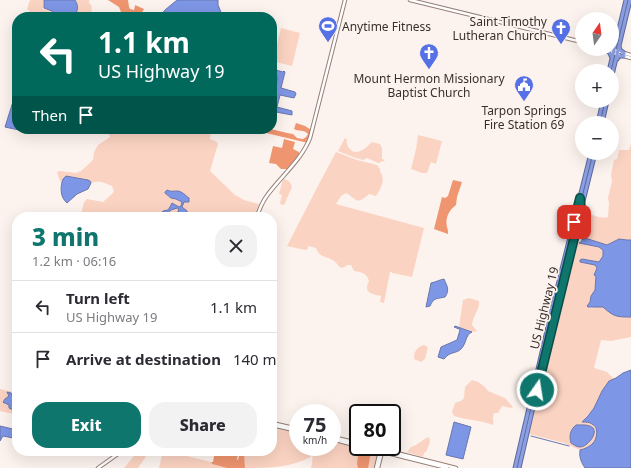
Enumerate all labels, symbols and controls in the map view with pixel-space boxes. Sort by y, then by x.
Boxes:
north arrow [575,12,619,56]
map controls [575,12,619,160]
place label: Saint Timothy Lutheran Church [452,13,548,44]
sports icon: Anytime Fitness [317,15,339,43]
church icon: Saint Timothy Lutheran Church [550,17,572,45]
place label: Anytime Fitness [342,18,431,35]
text: 1.1 km [98,23,190,61]
icon: left [32,28,84,80]
church icon: Mount Hermon Missionary Baptist Church [418,42,440,70]
text: US Highway 19 [98,59,225,83]
button: + [575,64,619,108]
place label: Mount Hermon Missionary Baptist Church [353,70,505,101]
public building icon: Tarpon Springs Fire Station 69 [513,74,535,102]
place label: Tarpon Springs Fire Station 69 [481,102,567,133]
icon: arrive [75,104,97,126]
text: Then [32,105,67,125]
button: − [575,116,619,160]
pin [557,205,591,239]
icon: arrive [563,211,585,233]
text: 3 min [32,220,99,253]
button: close [215,225,257,267]
text: 1.2 km · 06:16 [32,252,116,270]
street label: US Highway 19 [526,265,562,351]
text: Turn left [66,288,130,308]
icon: left [32,296,54,318]
text: 1.1 km [210,297,257,317]
text: US Highway 19 [66,308,157,326]
icon: arrive [32,348,54,370]
text: Arrive at destination [66,349,221,369]
text: 140 m [233,349,277,369]
position arrow [516,369,558,411]
button: Exit [32,402,141,448]
button: Share [149,402,257,448]
speed limit sign: 80 [349,404,401,456]
text: 75 [304,411,326,438]
text: km/h [303,433,327,447]

